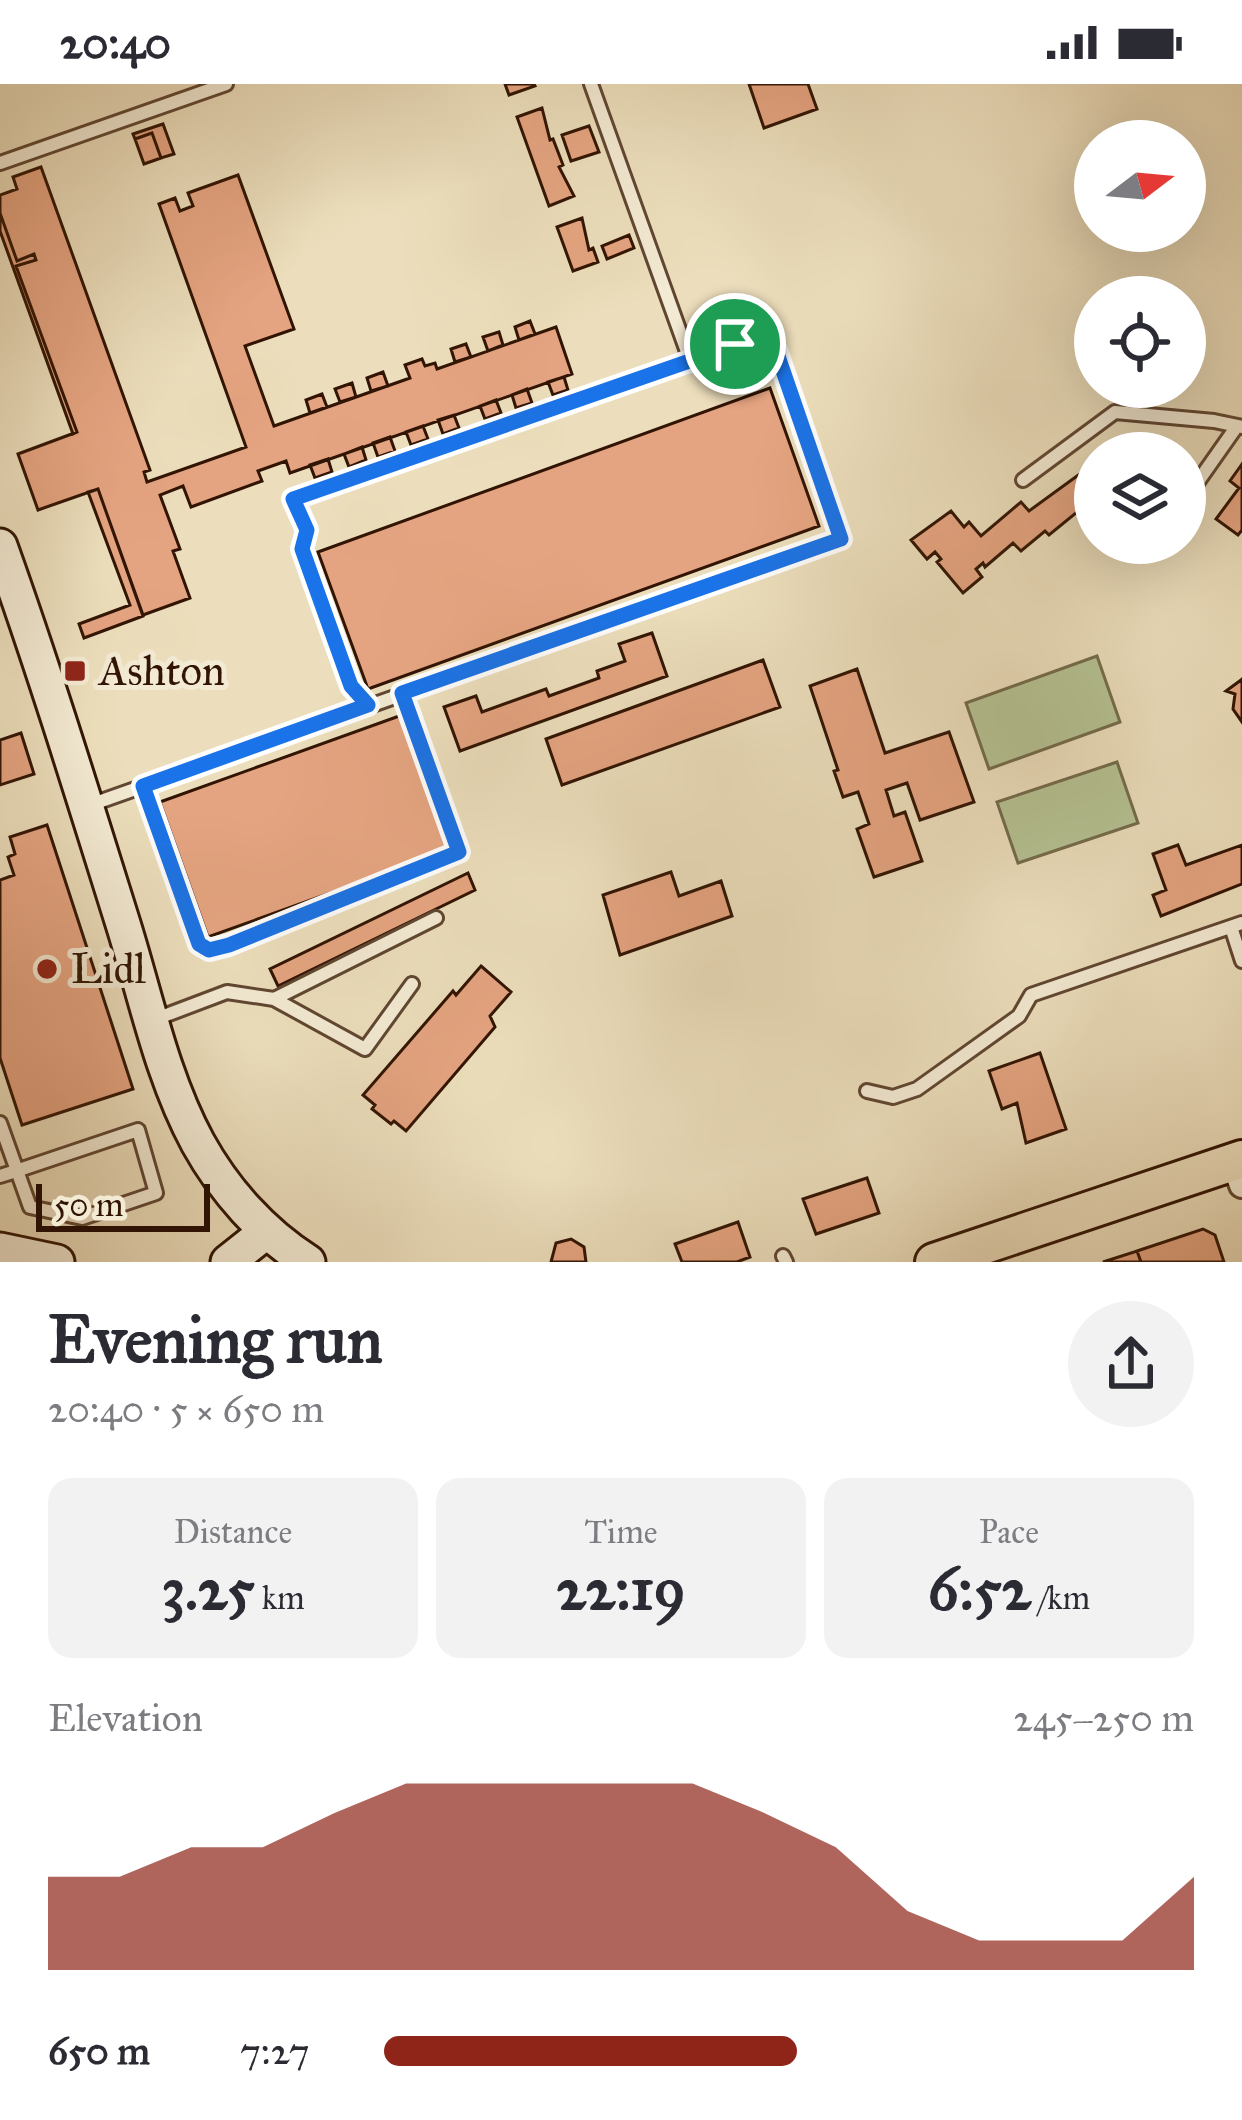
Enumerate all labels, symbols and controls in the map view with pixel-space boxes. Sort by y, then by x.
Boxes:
text: 20:40 [60,15,171,70]
north arrow [1074,120,1206,252]
map controls [1074,120,1206,564]
button: locate [1074,276,1206,408]
pin [684,293,786,395]
icon: arrive [702,311,768,377]
button: layers [1074,432,1206,564]
place label: Ashton [97,645,225,697]
marker: Ashton [62,658,88,684]
place label: Lidl [71,943,146,995]
marker: Lidl [34,956,60,982]
scale bar [36,1178,210,1231]
text: 50 m [54,1185,123,1225]
text: Evening run [48,1299,383,1380]
button: share [1068,1301,1194,1427]
text: 20:40 · 5 × 650 m [48,1385,324,1433]
text: Distance [174,1512,292,1552]
text: Time [584,1512,658,1552]
text: Pace [979,1512,1039,1552]
text: 3.25 [161,1552,255,1625]
text: 22:19 [556,1552,686,1625]
text: 6:52 [928,1552,1031,1625]
text: km [255,1578,305,1618]
text: /km [1031,1578,1090,1618]
text: Elevation [48,1694,203,1742]
text: 245–250 m [1014,1694,1194,1742]
text: 650 m [48,2027,150,2075]
text: 7:27 [240,2027,310,2075]

